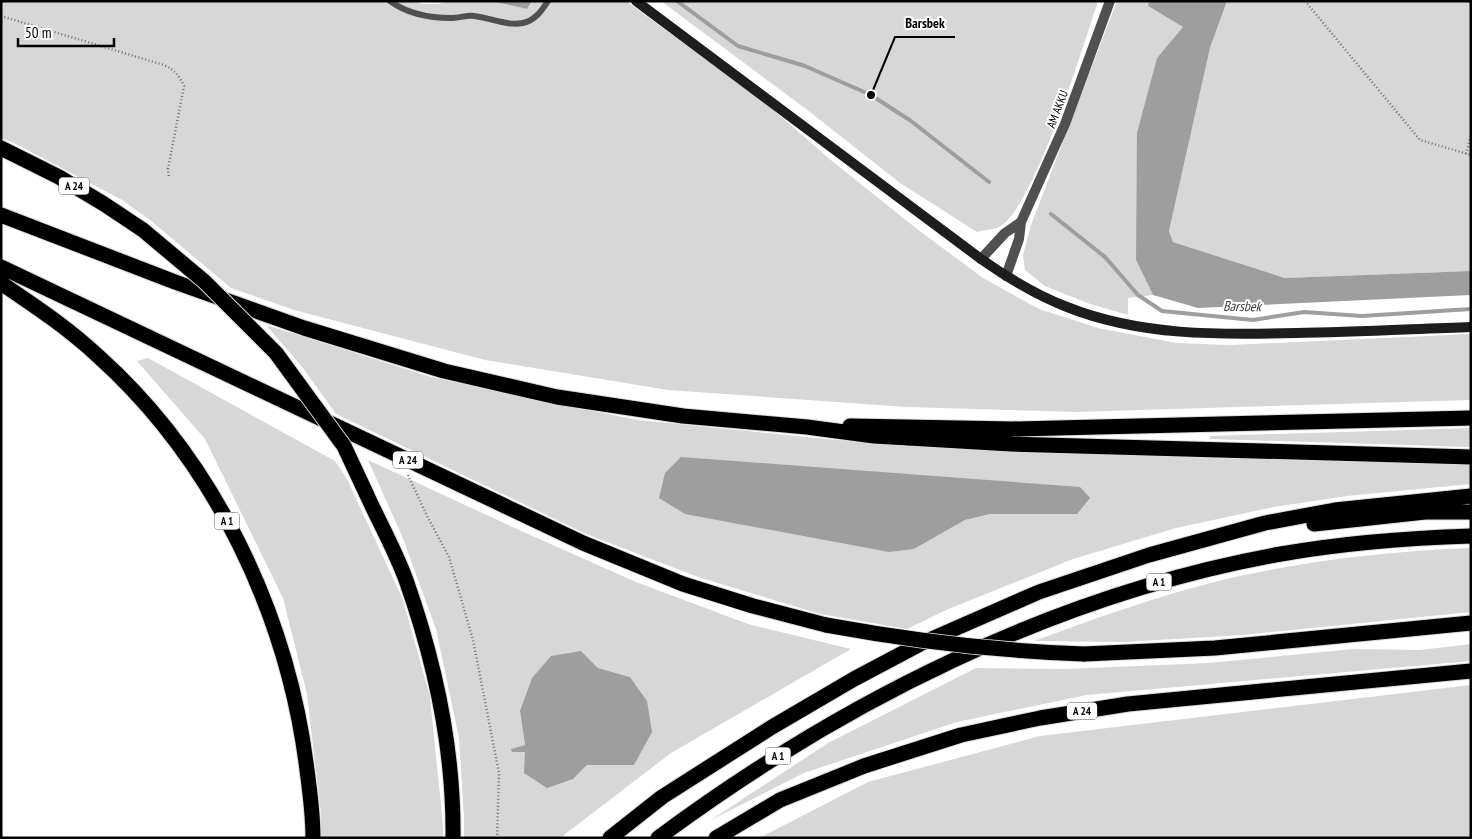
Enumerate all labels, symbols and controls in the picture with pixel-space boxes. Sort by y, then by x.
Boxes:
callout: Barsbek [895,8,955,37]
text: Barsbek [905,14,945,32]
scale bar [18,15,114,47]
text: 50 m [25,23,51,42]
street label: AM AKKU [1043,88,1071,130]
road number: A 24 [59,178,89,195]
water label: Barsbek [1223,297,1263,315]
road number: A 24 [393,452,423,468]
road number: A 1 [214,512,240,530]
road number: A 1 [1146,574,1172,590]
road number: A 24 [1067,702,1097,719]
road number: A 1 [766,748,790,764]

